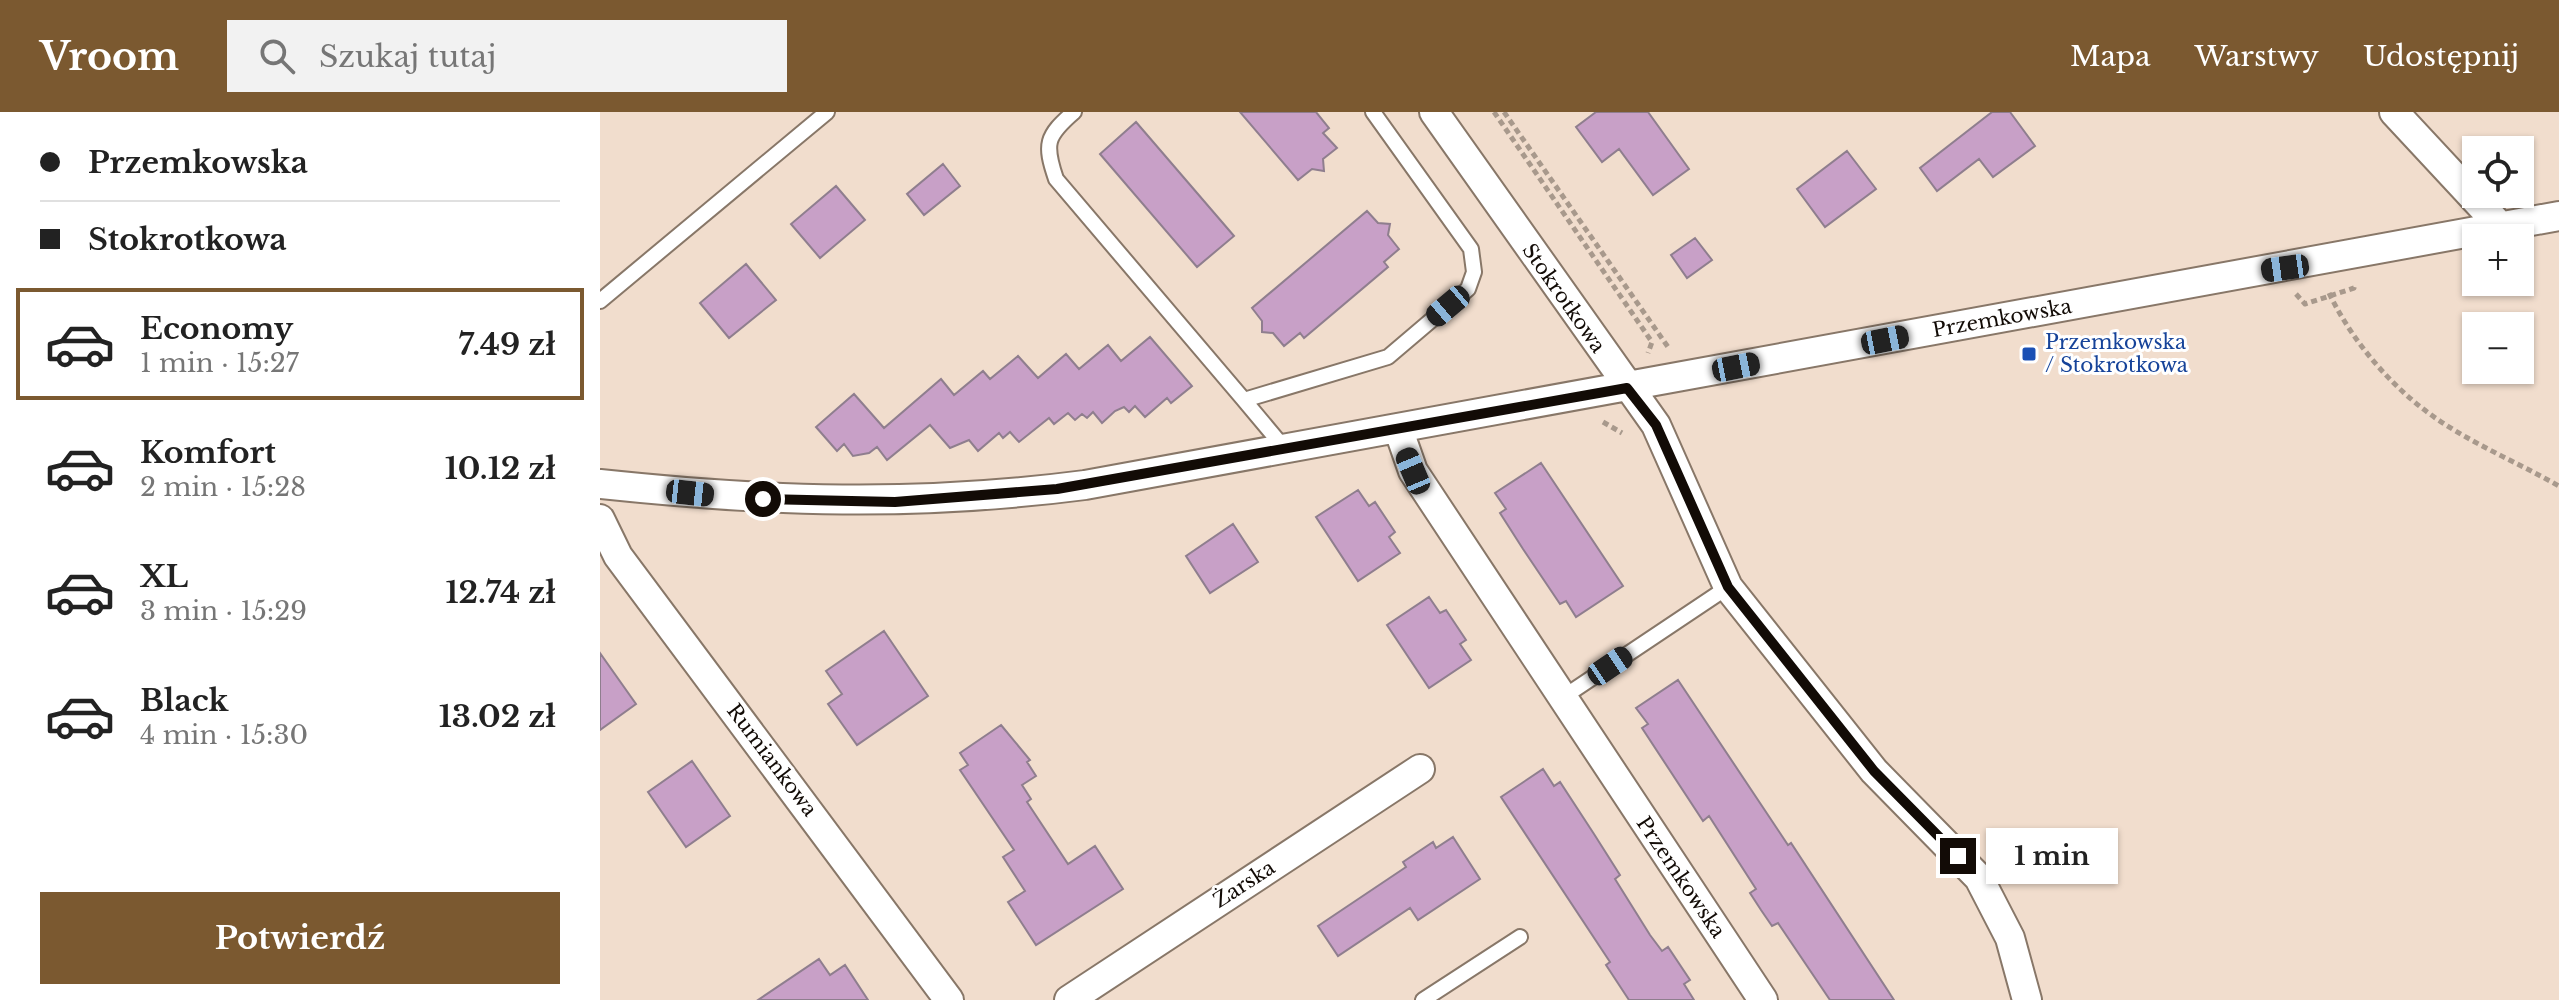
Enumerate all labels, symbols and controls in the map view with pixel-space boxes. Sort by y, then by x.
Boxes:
search box [227,20,787,92]
text: Vroom [40,33,179,80]
icon: search [255,34,299,78]
text: Szukaj tutaj [319,38,496,75]
text: Mapa [2070,39,2151,74]
text: Warstwy [2195,39,2319,74]
text: Udostępnij [2363,39,2519,74]
map controls [2462,136,2534,384]
button: locate [2462,136,2534,208]
text: Przemkowska [88,144,308,181]
text: Stokrotkowa [88,221,287,258]
button: + [2462,224,2534,296]
street label: Stokrotkowa [1517,239,1611,358]
car [2260,253,2310,283]
car [1422,281,1474,331]
street label: Przemkowska [1931,294,2074,342]
icon: car [44,308,116,380]
text: Economy [140,310,293,347]
button: − [2462,312,2534,384]
car [1859,324,1911,356]
text: 7.49 zł [459,326,556,363]
place label: Przemkowska / Stokrotkowa [2045,330,2189,377]
marker: Przemkowska / Stokrotkowa [2020,345,2038,363]
text: 1 min · 15:27 [140,347,299,379]
car [1710,351,1762,383]
icon: car [44,432,116,504]
text: Komfort [140,434,276,471]
car [1393,444,1433,498]
text: 10.12 zł [445,450,556,487]
text: 2 min · 15:28 [140,471,306,503]
car [665,479,715,507]
route start [745,481,781,517]
icon: car [44,556,116,628]
text: XL [140,558,188,595]
text: 12.74 zł [445,574,556,611]
text: 3 min · 15:29 [140,595,307,627]
car [1583,643,1637,689]
icon: car [44,680,116,752]
text: Black [140,682,228,719]
text: 13.02 zł [439,698,556,735]
street label: Rumiankowa [722,699,823,822]
text: 4 min · 15:30 [140,719,308,751]
street label: Przemkowska [1632,812,1731,943]
callout: 1 min [1986,828,2118,884]
route end [1940,838,1976,874]
text: 1 min [2014,840,2090,872]
street label: Żarska [1208,854,1280,913]
button: Potwierdź [40,892,560,984]

